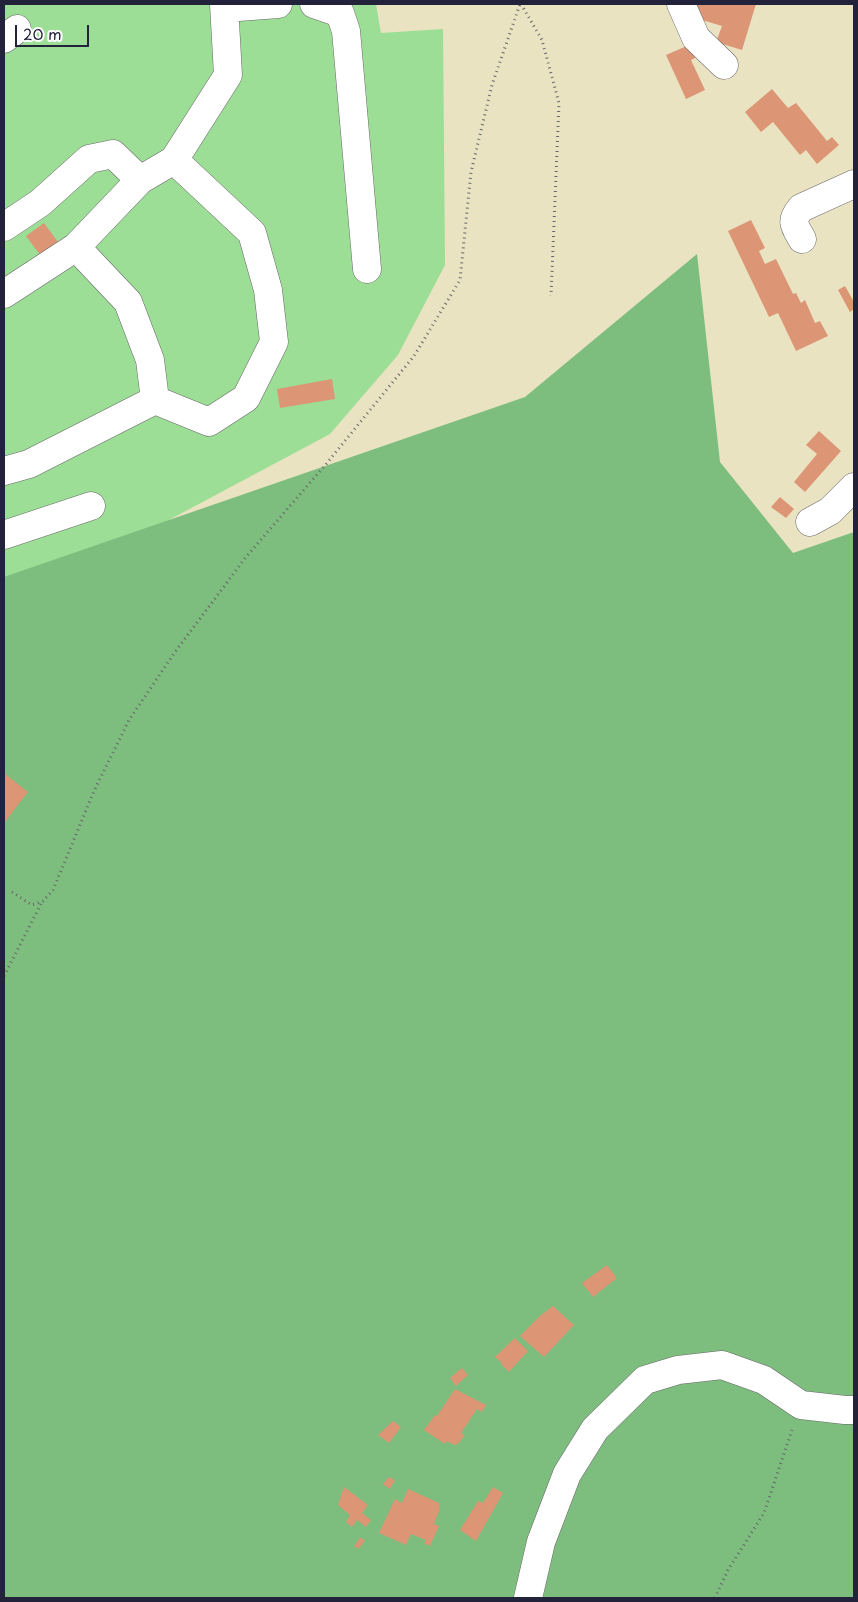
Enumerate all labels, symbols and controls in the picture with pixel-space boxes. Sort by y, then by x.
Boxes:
scale bar [18,15,91,47]
text: 20 m [23,22,62,45]

